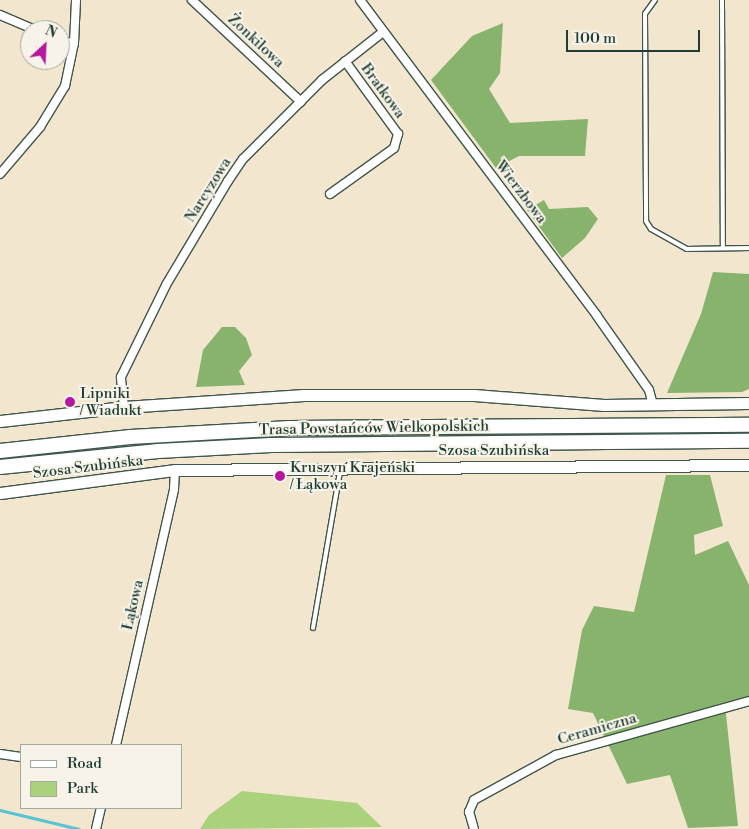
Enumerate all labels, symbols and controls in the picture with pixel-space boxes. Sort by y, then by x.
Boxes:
street label: Żonkilowa [224,10,288,72]
north arrow [20,20,70,70]
scale bar [569,20,703,52]
text: N [42,22,60,43]
text: 100 m [574,29,616,48]
street label: Bratkowa [357,60,409,122]
street label: Narcyzowa [181,154,235,226]
street label: Wierzbowa [492,157,550,227]
place label: Lipniki / Wiadukt [80,384,142,419]
marker: Lipniki / Wiadukt [64,396,76,408]
street label: Trasa Powstańców Wielkopolskich [259,417,489,439]
street label: Szosa Szubińska [439,442,549,460]
street label: Szosa Szubińska [32,451,144,483]
place label: Kruszyn Krajeński / Łąkowa [290,458,415,493]
marker: Kruszyn Krajeński / Łąkowa [274,470,286,482]
street label: Łąkowa [118,578,148,632]
street label: Ceramiczna [555,709,639,749]
legend [20,744,182,809]
text: Road [67,754,102,773]
text: Park [67,779,98,798]

